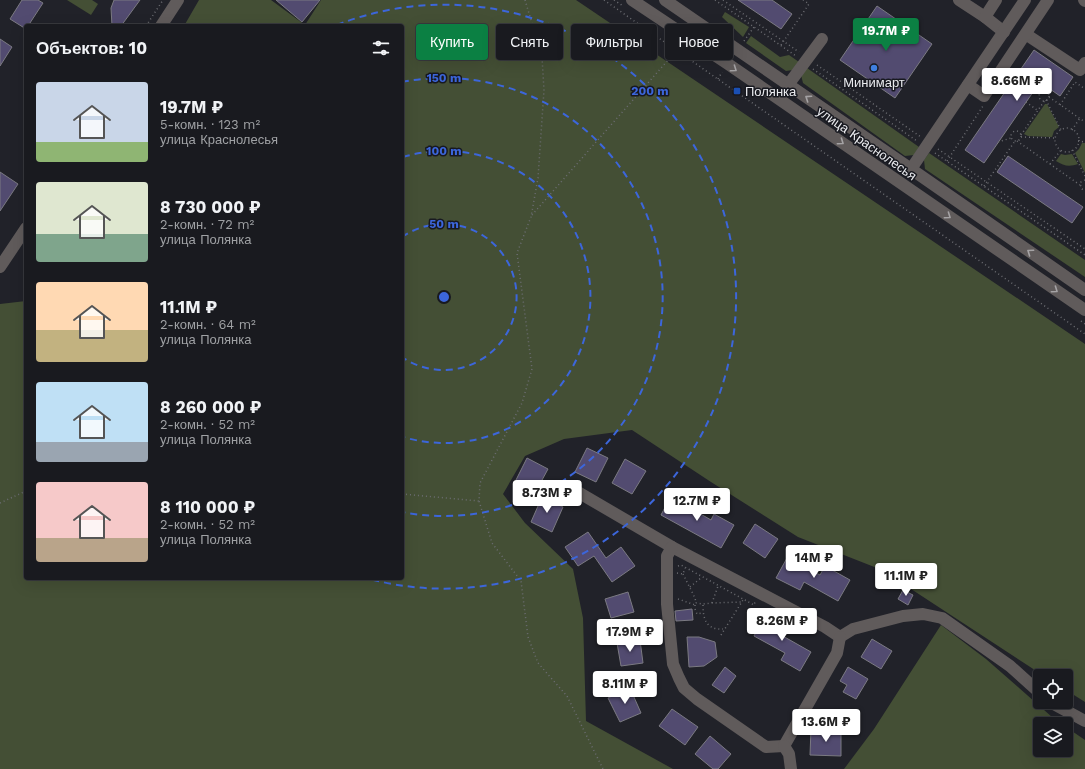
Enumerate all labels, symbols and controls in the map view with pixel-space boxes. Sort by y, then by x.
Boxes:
pin: 19.7M ₽ [849,18,923,52]
text: 19.7M ₽ [862,23,910,38]
chip: Купить [416,24,488,60]
chip: Снять [496,24,563,60]
chip: Фильтры [571,24,657,60]
chip: Новое [665,24,733,60]
icon: filters [370,37,392,59]
text: Объектов: 10 [36,38,147,58]
marker: Минимарт [869,63,879,73]
one-way arrow [730,64,737,71]
pin: 8.66M ₽ [980,68,1054,102]
text: 150 m [427,71,461,85]
text: 8.66M ₽ [991,73,1043,88]
place label: Минимарт [843,75,905,90]
text: 200 m [631,84,669,98]
place label: Полянка [745,84,797,99]
marker: Полянка [732,86,742,96]
one-way arrow [805,95,812,103]
text: 19.7M ₽ [160,97,223,117]
icon: home [68,98,116,146]
street label: улица Краснолесья [814,103,919,183]
text: 5-комн. · 123 m² [160,117,260,132]
text: улица Краснолесья [160,132,278,147]
one-way arrow [837,137,844,145]
text: 100 m [426,144,462,158]
text: 8 730 000 ₽ [160,197,261,217]
icon: home [68,198,116,246]
one-way arrow [944,211,951,219]
text: 2-комн. · 72 m² [160,217,254,232]
text: 50 m [429,217,459,231]
text: улица Полянка [160,232,251,247]
one-way arrow [1027,250,1034,257]
one-way arrow [1051,285,1058,292]
centre of rings [437,290,451,304]
text: 11.1M ₽ [160,297,217,317]
icon: home [68,298,116,346]
text: 2-комн. · 64 m² [160,317,256,332]
text: улица Полянка [160,332,251,347]
text: 8 260 000 ₽ [160,397,261,417]
icon: home [68,398,116,446]
text: 2-комн. · 52 m² [160,417,255,432]
text: улица Полянка [160,432,251,447]
pin: 8.73M ₽ [510,480,584,514]
text: 8.73M ₽ [522,485,572,500]
pin: 12.7M ₽ [660,488,734,522]
text: 12.7M ₽ [673,493,721,508]
text: 8 110 000 ₽ [160,497,255,517]
icon: home [68,498,116,546]
text: 2-комн. · 52 m² [160,517,255,532]
text: улица Полянка [160,532,251,547]
pin: 14M ₽ [786,545,842,579]
text: 14M ₽ [795,550,833,565]
pin: 11.1M ₽ [869,563,943,597]
text: 11.1M ₽ [884,568,928,583]
pin: 8.26M ₽ [745,608,819,642]
text: 8.26M ₽ [756,613,808,628]
pin: 17.9M ₽ [593,619,667,653]
text: 17.9M ₽ [606,624,654,639]
map controls [1033,669,1073,757]
button: locate [1033,669,1073,709]
pin: 8.11M ₽ [588,671,662,705]
text: 8.11M ₽ [602,676,648,691]
pin: 13.6M ₽ [789,709,863,743]
text: 13.6M ₽ [801,714,851,729]
button: layers [1033,717,1073,757]

